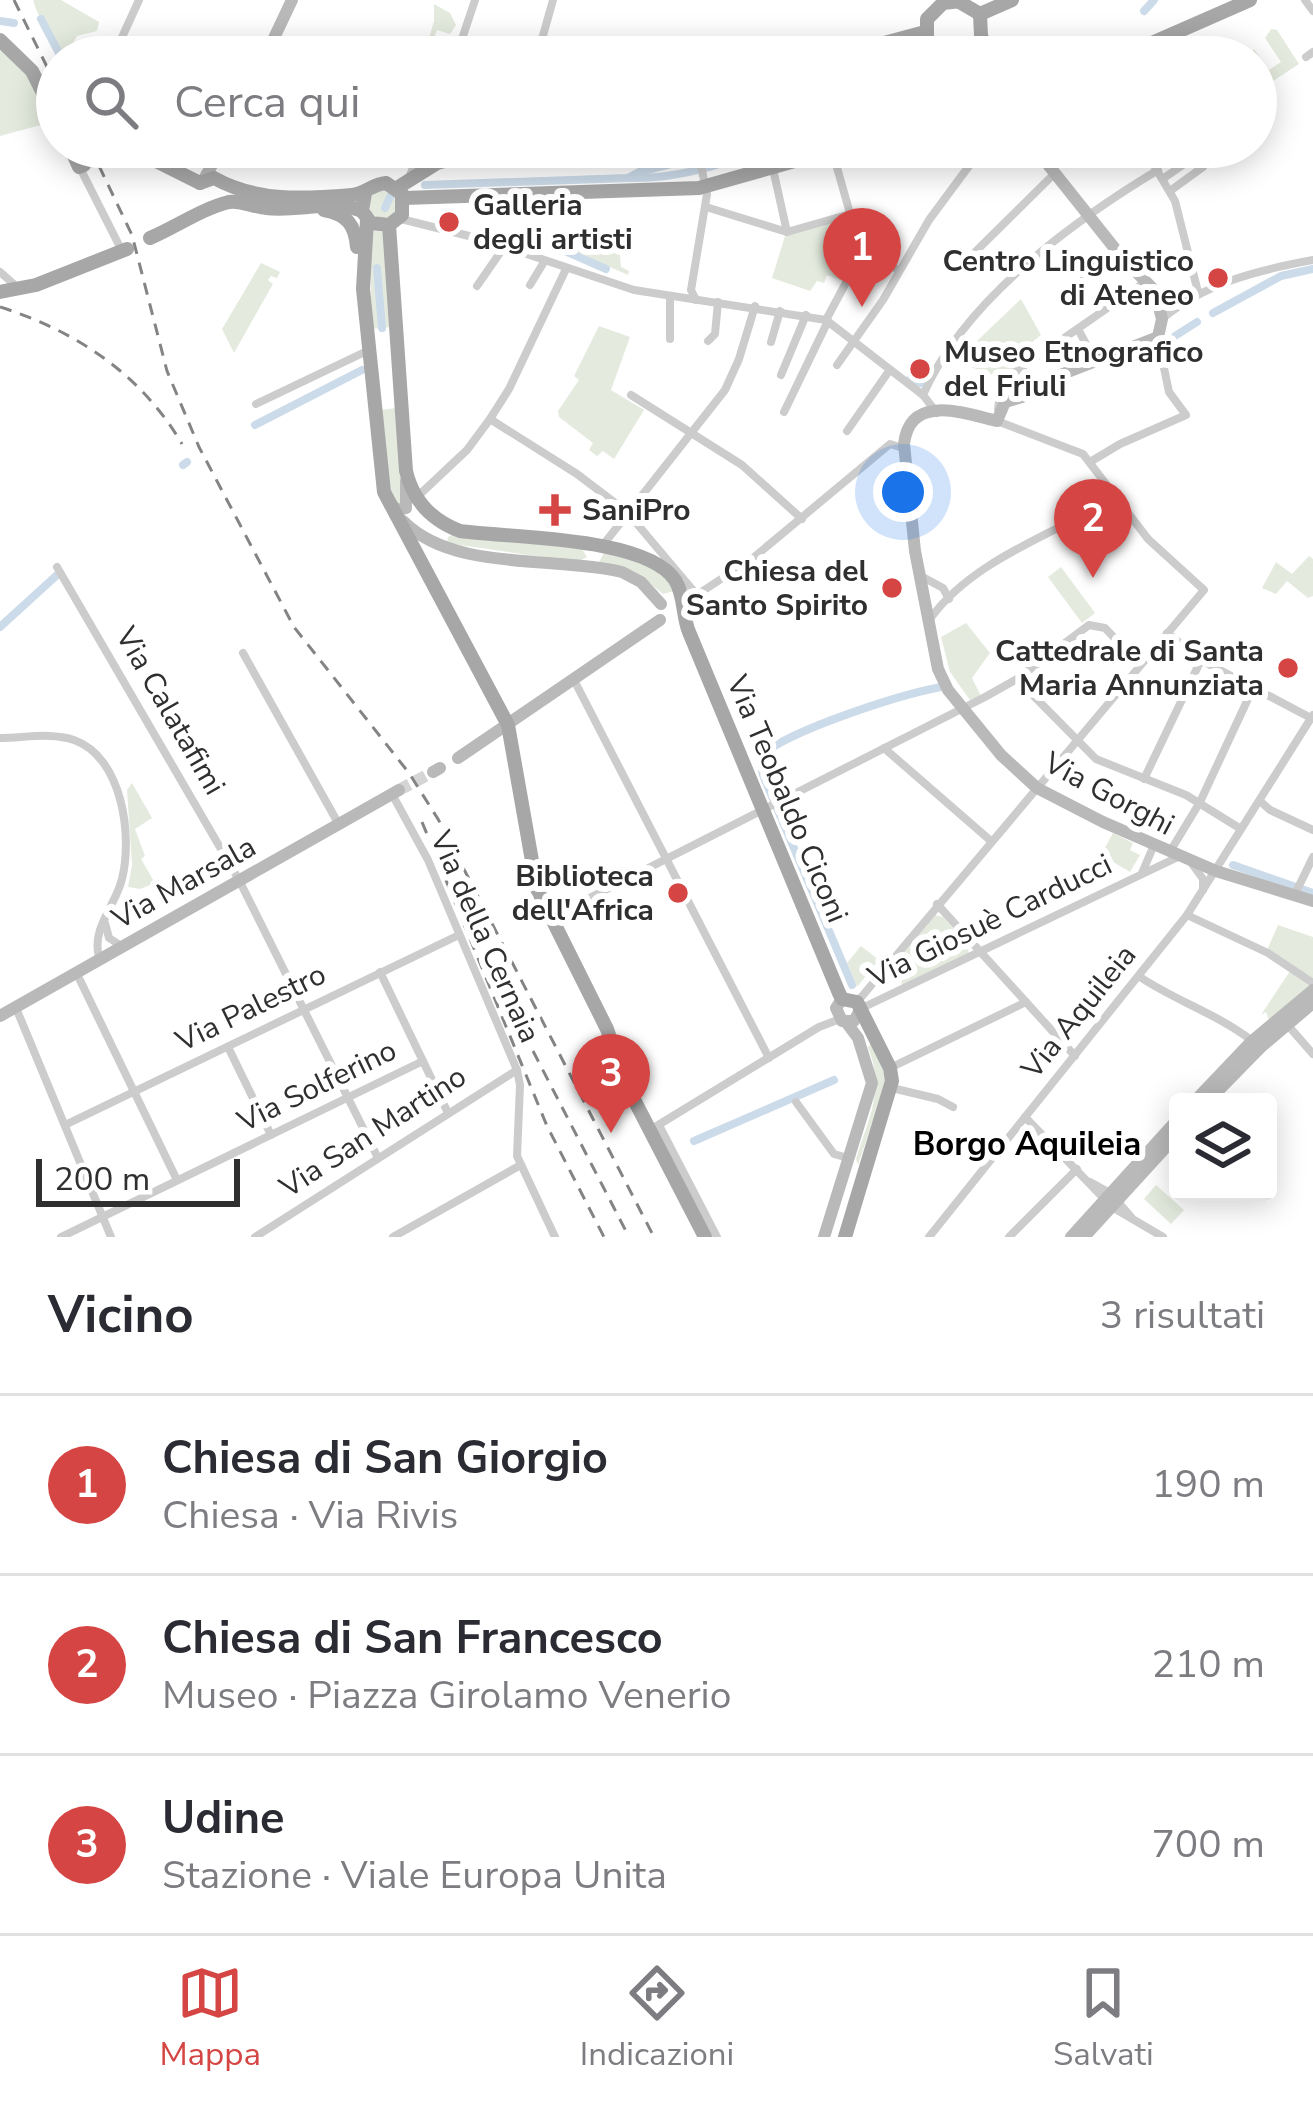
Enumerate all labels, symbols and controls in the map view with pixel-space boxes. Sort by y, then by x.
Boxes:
search box [36,36,1277,168]
icon: search [78,69,144,135]
text: Cerca qui [174,72,360,133]
place label: Galleria degli artisti [473,185,633,260]
pin: 1 [823,208,901,307]
marker: Galleria degli artisti [436,209,462,235]
place label: Centro Linguistico di Ateneo [942,241,1194,316]
marker: Centro Linguistico di Ateneo [1205,265,1231,291]
place label: Museo Etnografico del Friuli [944,332,1203,407]
marker: Museo Etnografico del Friuli [907,356,933,382]
your location [873,462,933,522]
pin: 2 [1054,479,1132,578]
place label: SaniPro [582,490,691,531]
marker: SaniPro [539,494,571,526]
place label: Chiesa del Santo Spirito [686,551,868,626]
marker: Chiesa del Santo Spirito [879,575,905,601]
street label: Via Calatafimi [105,619,235,802]
place label: Cattedrale di Santa Maria Annunziata [995,631,1264,706]
marker: Cattedrale di Santa Maria Annunziata [1275,655,1301,681]
street label: Via Teobaldo Ciconi [716,668,858,929]
street label: Via Gorghi [1036,742,1181,845]
street label: Via della Cernaia [420,824,550,1049]
street label: Via Marsala [104,827,263,940]
street label: Via Giosuè Carducci [860,844,1119,998]
place label: Biblioteca dell'Africa [512,856,654,931]
marker: Biblioteca dell'Africa [665,880,691,906]
street label: Via Aquileia [1012,936,1146,1089]
street label: Via Palestro [168,954,333,1062]
street label: Via Solferino [230,1030,403,1143]
pin: 3 [572,1034,650,1133]
street label: Via San Martino [271,1056,474,1208]
map controls [1169,1093,1277,1201]
button: layers [1169,1093,1277,1201]
district label: Borgo Aquileia [913,1122,1141,1167]
scale bar [36,1153,240,1206]
text: 200 m [54,1157,150,1202]
text: Vicino [48,1280,194,1350]
text: 3 risultati [1100,1289,1265,1342]
text: Chiesa di San Giorgio [162,1428,608,1489]
text: 1 [75,1458,99,1511]
text: 190 m [1151,1458,1265,1511]
text: Chiesa · Via Rivis [162,1489,458,1542]
text: Chiesa di San Francesco [162,1608,663,1669]
text: 2 [75,1638,99,1691]
text: 210 m [1151,1638,1265,1691]
text: Museo · Piazza Girolamo Venerio [162,1669,731,1722]
text: Udine [162,1788,284,1849]
text: 3 [75,1818,99,1871]
text: 700 m [1151,1818,1265,1871]
text: Stazione · Viale Europa Unita [162,1849,667,1902]
tab: Mappa [159,1960,261,2077]
tab: Indicazioni [580,1960,734,2077]
tab: Salvati [1053,1960,1154,2077]

